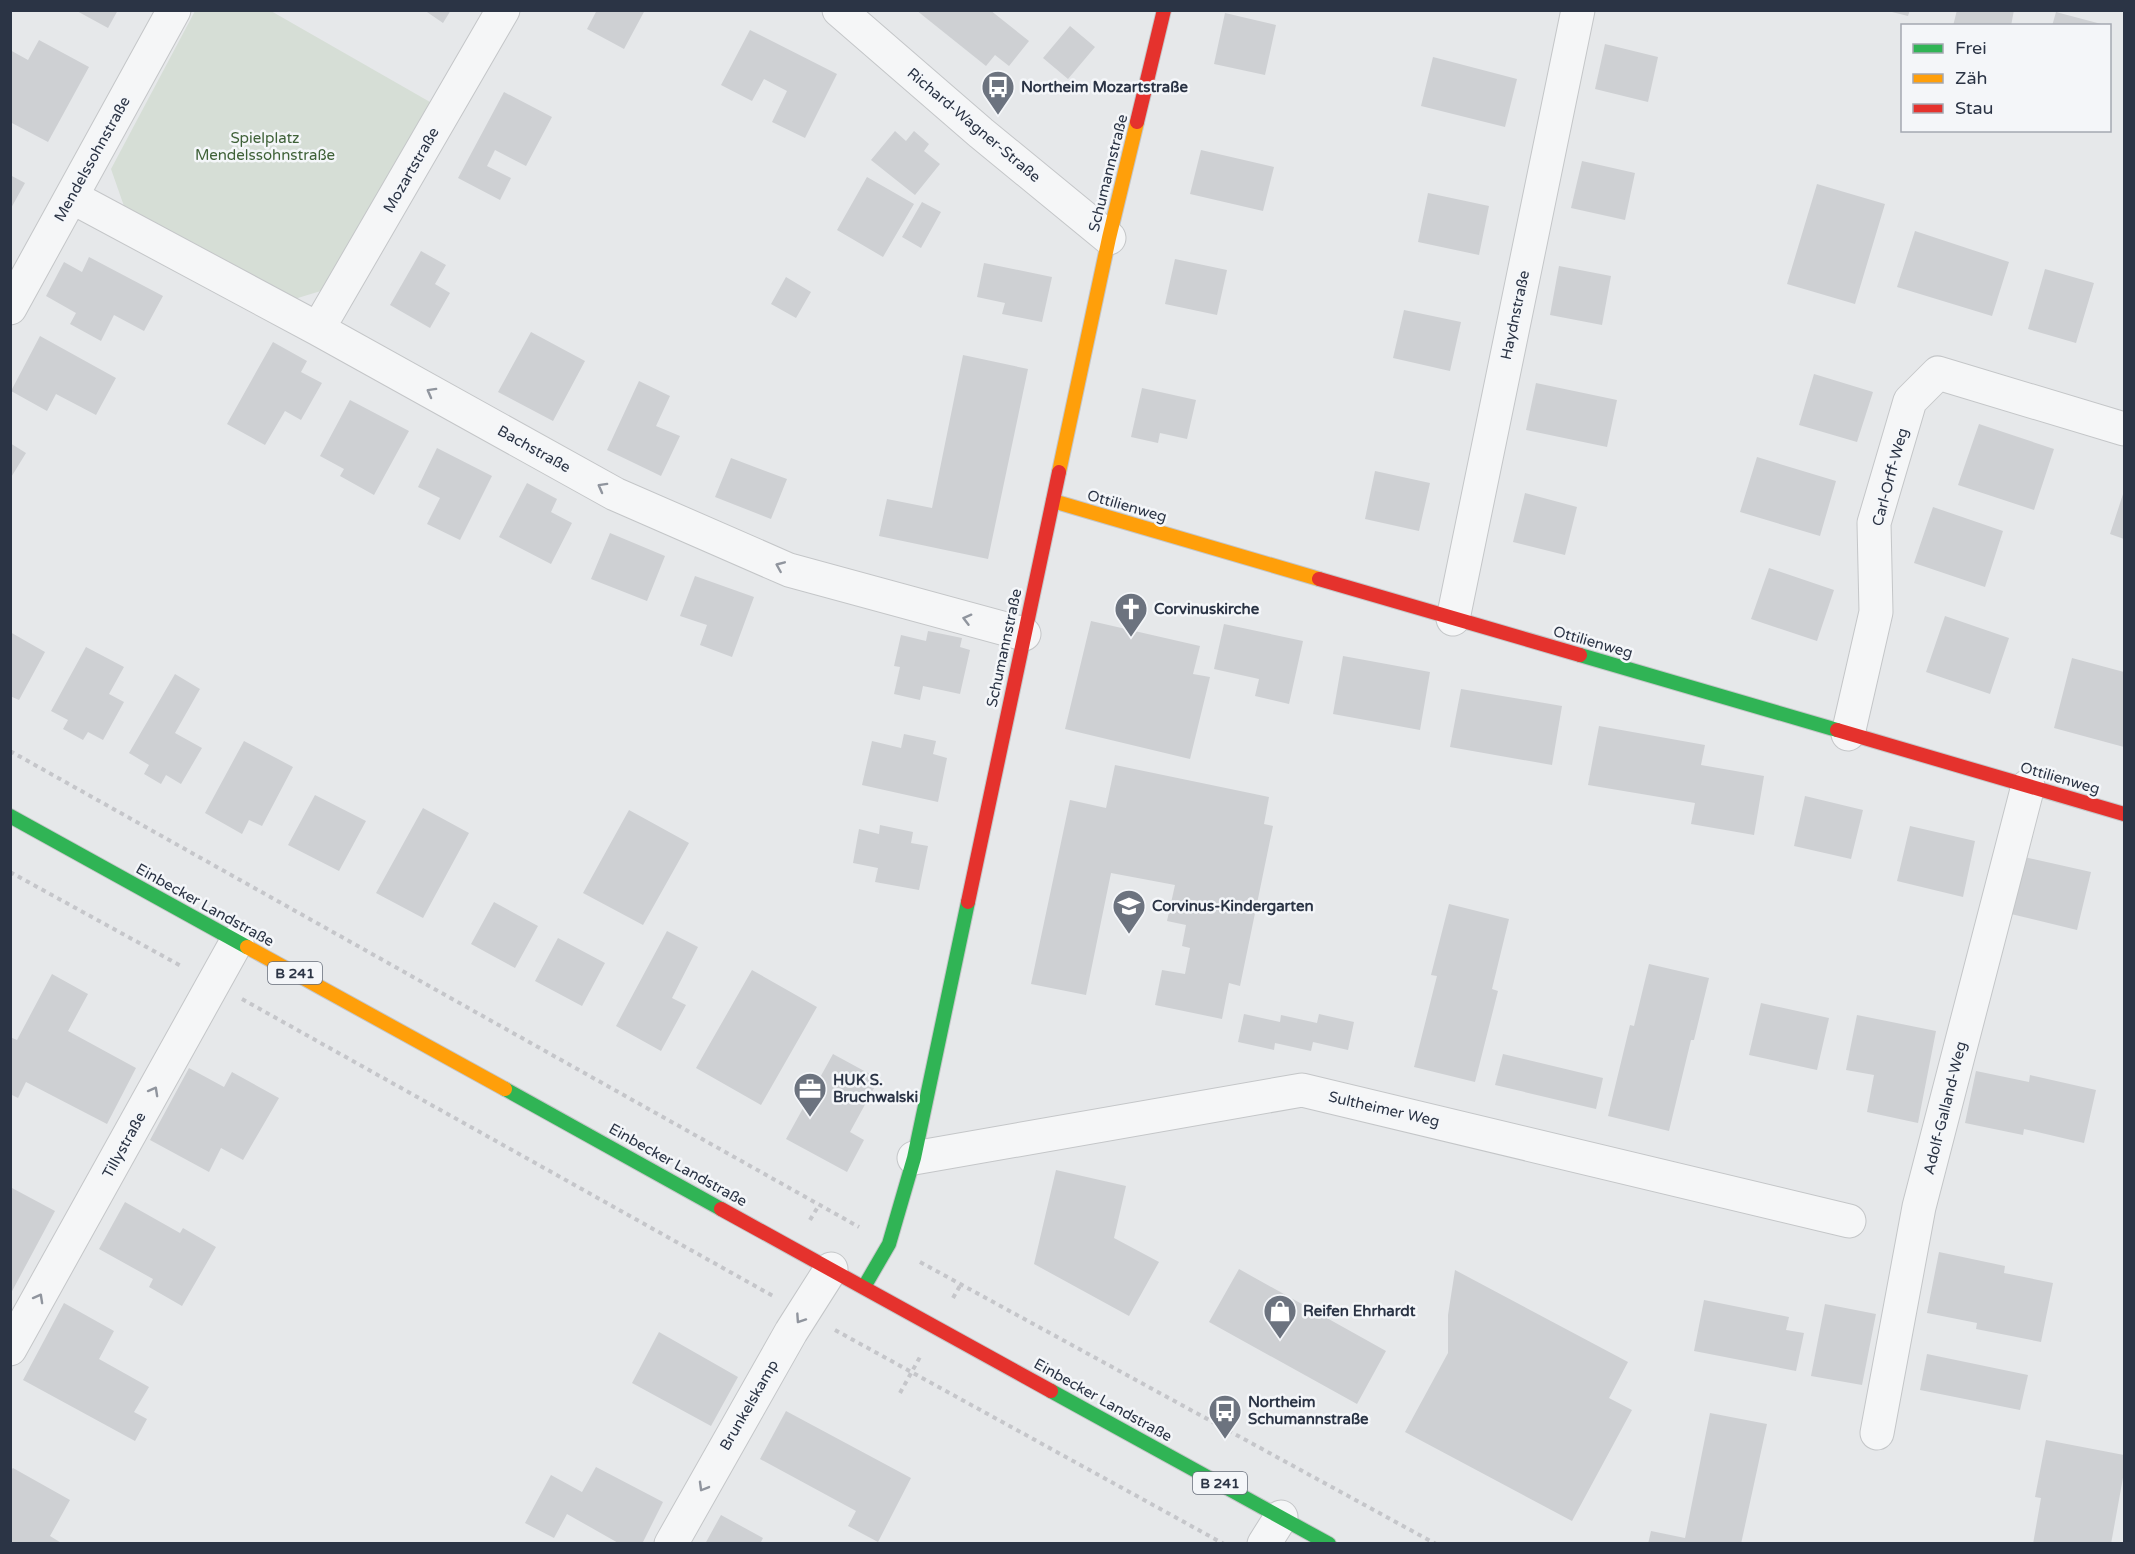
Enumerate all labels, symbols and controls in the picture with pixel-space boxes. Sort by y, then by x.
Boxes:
legend [1901,24,2111,132]
text: Frei [1955,37,1987,59]
street label: Richard-Wagner-Straße [904,64,1044,186]
text: Zäh [1955,67,1988,89]
bus stop icon: Northeim Mozartstraße [980,69,1016,116]
place label: Northeim Mozartstraße [1021,78,1188,96]
street label: Mendelssohnstraße [50,93,134,225]
text: Stau [1955,97,1994,119]
street label: Schumannstraße [1085,112,1131,234]
street label: Mozartstraße [379,124,443,216]
park label: Spielplatz Mendelssohnstraße [195,129,335,164]
street label: Haydnstraße [1497,269,1533,361]
one-way arrow [427,388,437,399]
street label: Bachstraße [494,422,574,476]
street label: Carl-Orff-Weg [1868,426,1912,528]
one-way arrow [597,483,608,494]
street label: Ottilienweg [1085,486,1169,526]
one-way arrow [775,561,786,573]
street label: Schumannstraße [983,587,1025,709]
church icon: Corvinuskirche [1113,591,1149,638]
place label: Corvinuskirche [1154,600,1260,618]
one-way arrow [962,613,972,626]
street label: Ottilienweg [1551,622,1635,662]
street label: Ottilienweg [2018,758,2102,798]
street label: Einbecker Landstraße [133,860,277,950]
school or university icon: Corvinus-Kindergarten [1111,888,1147,935]
place label: Corvinus-Kindergarten [1152,897,1314,916]
road number: B 241 [268,962,322,984]
street label: Adolf-Galland-Weg [1920,1040,1970,1176]
office icon: HUK S. Bruchwalski [792,1071,828,1118]
place label: HUK S. Bruchwalski [833,1071,918,1106]
one-way arrow [147,1087,158,1097]
street label: Sultheimer Weg [1327,1087,1441,1131]
street label: Tillystraße [98,1109,150,1181]
street label: Einbecker Landstraße [606,1120,750,1210]
shop icon: Reifen Ehrhardt [1262,1293,1298,1340]
one-way arrow [32,1294,43,1304]
place label: Reifen Ehrhardt [1303,1302,1416,1320]
one-way arrow [797,1312,808,1323]
street label: Einbecker Landstraße [1031,1355,1175,1445]
street label: Brunkelskamp [716,1357,782,1453]
bus stop icon: Northeim Schumannstraße [1207,1393,1243,1440]
place label: Northeim Schumannstraße [1248,1393,1369,1428]
road number: B 241 [1193,1472,1247,1494]
one-way arrow [699,1481,710,1491]

